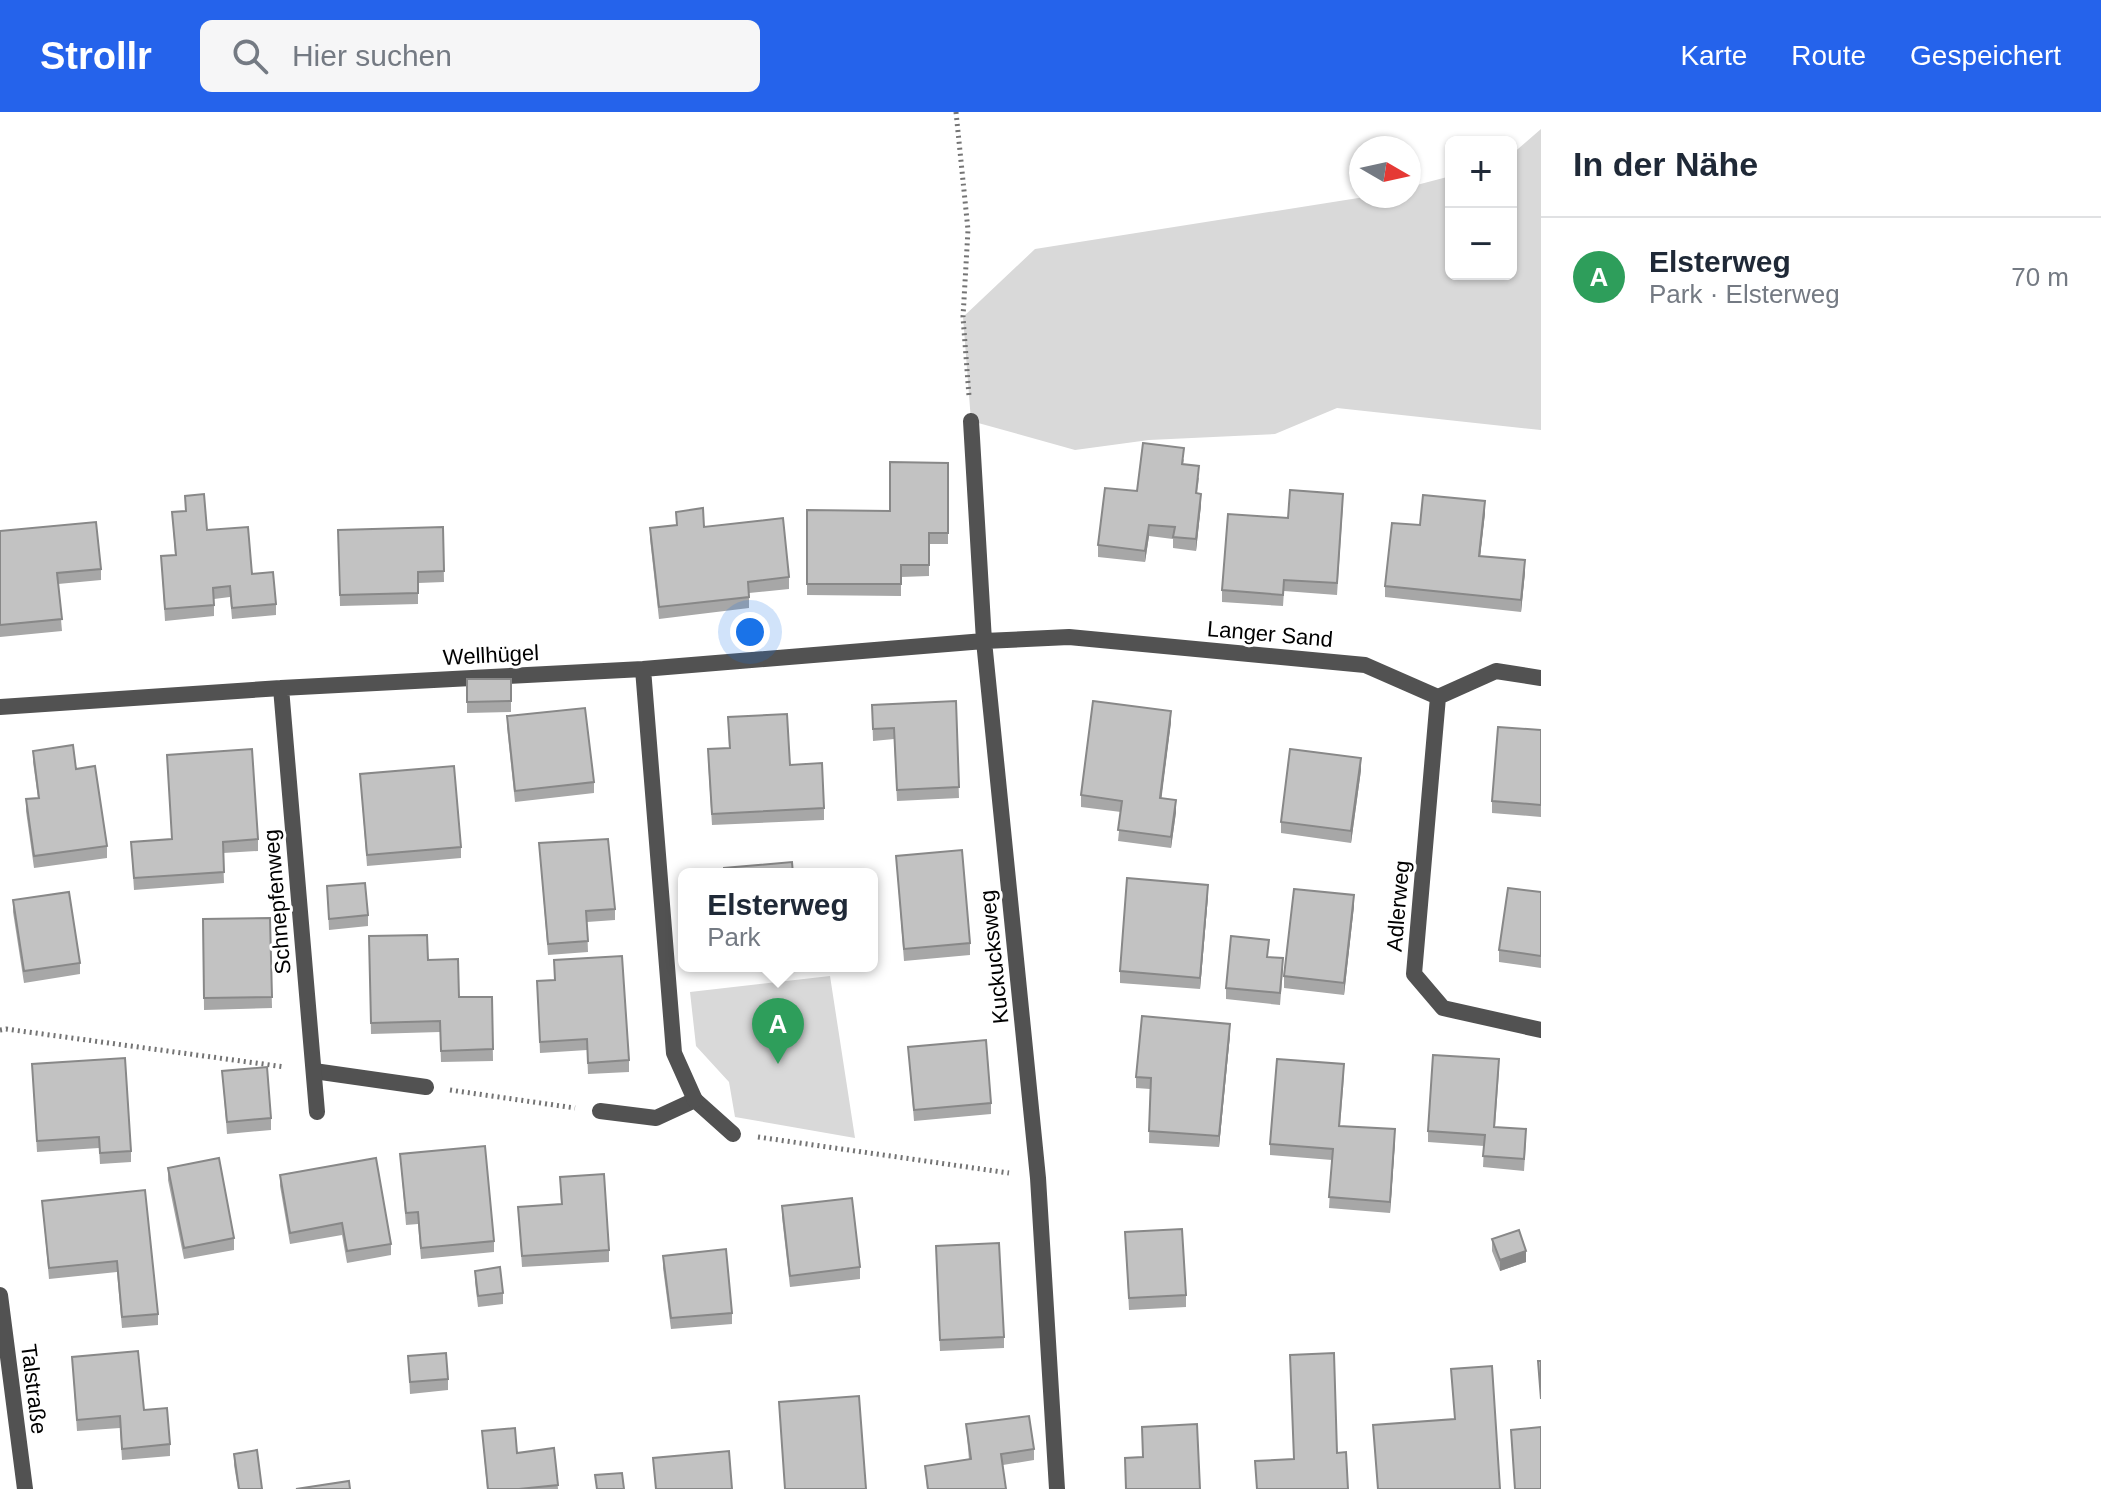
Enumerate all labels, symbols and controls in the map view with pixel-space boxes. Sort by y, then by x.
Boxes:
search box [200,20,760,92]
icon: search [228,34,272,78]
text: Strollr [40,35,152,77]
text: Hier suchen [292,39,452,72]
text: Karte [1680,40,1747,71]
text: Route [1791,40,1866,71]
text: Gespeichert [1910,40,2061,71]
north arrow [1349,136,1421,208]
map controls [1445,136,1517,280]
button: + [1445,136,1517,208]
text: In der Nähe [1573,145,1758,183]
button: − [1445,208,1517,280]
text: Elsterweg [1649,245,1791,278]
text: A [1590,262,1608,292]
text: 70 m [2011,262,2069,292]
text: Park · Elsterweg [1649,279,1840,309]
your location [730,612,770,652]
street label: Langer Sand [1206,616,1334,652]
street label: Wellhügel [442,640,540,670]
street label: Schnepfenweg [258,828,296,976]
street label: Adlerweg [1382,859,1414,953]
popup [678,868,878,972]
text: Elsterweg [707,888,849,921]
street label: Kuckucksweg [975,889,1013,1025]
text: Park [707,922,761,952]
pin: A [752,998,804,1064]
street label: Talstraße [16,1343,52,1435]

